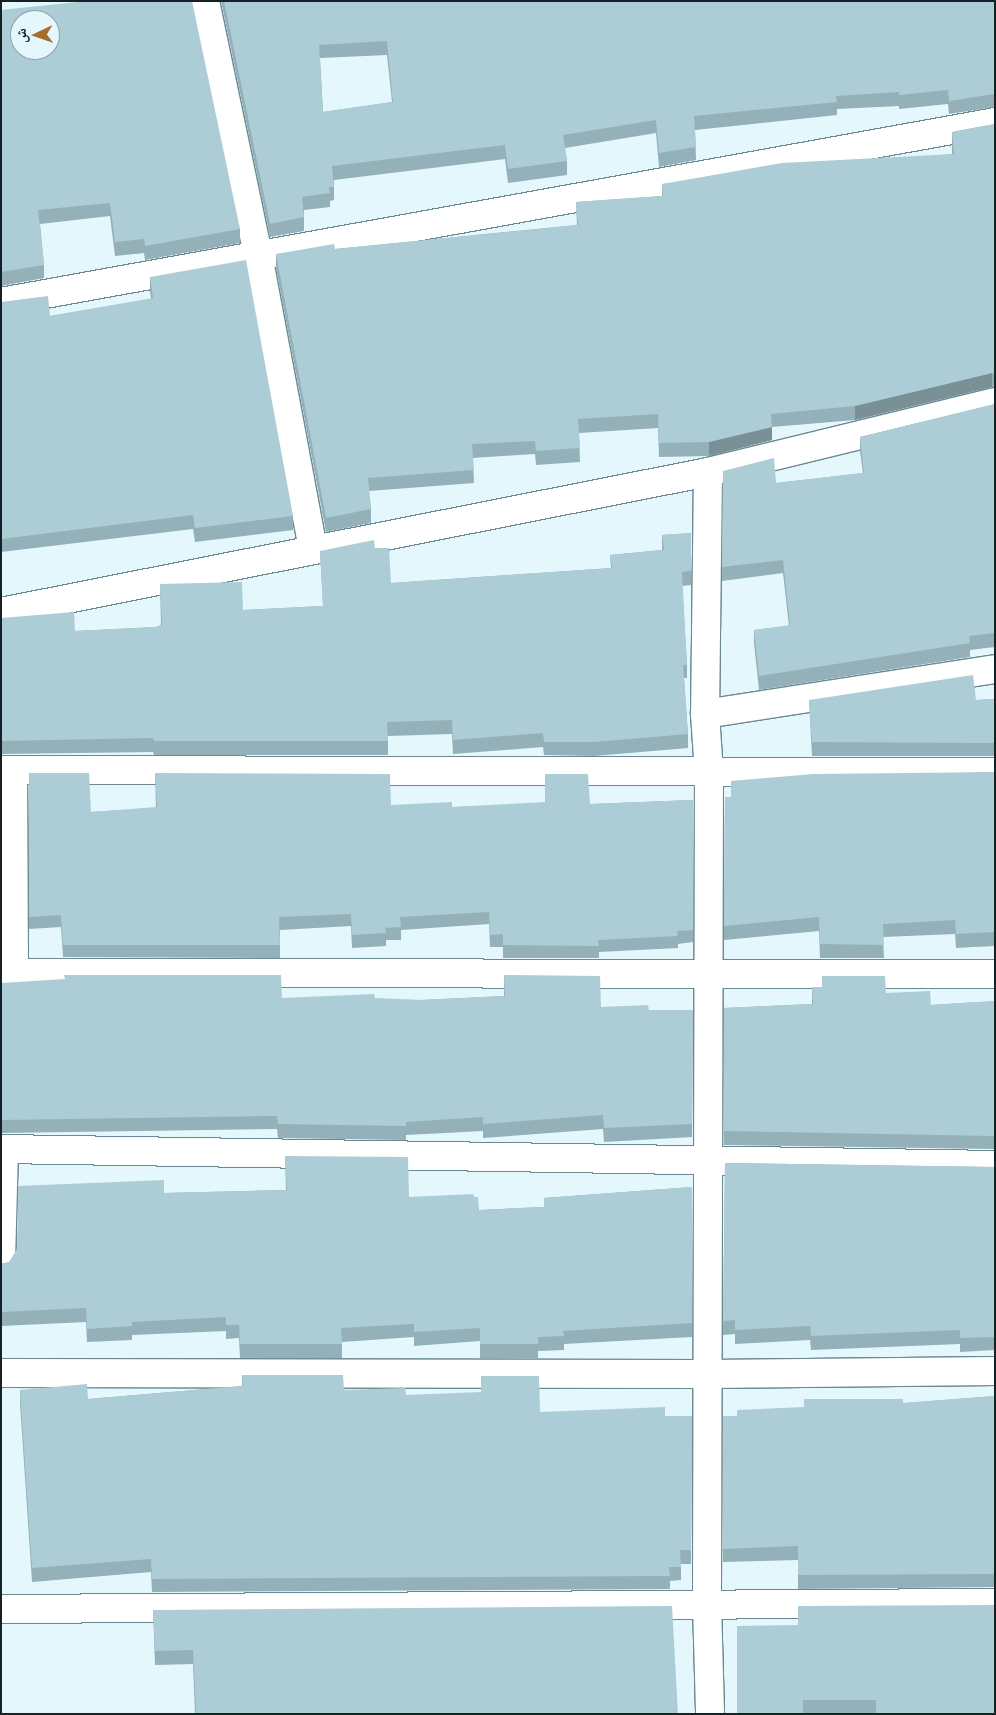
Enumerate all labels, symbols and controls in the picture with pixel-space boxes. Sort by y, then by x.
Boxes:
north arrow [10,10,60,60]
text: ش [11,28,30,44]

